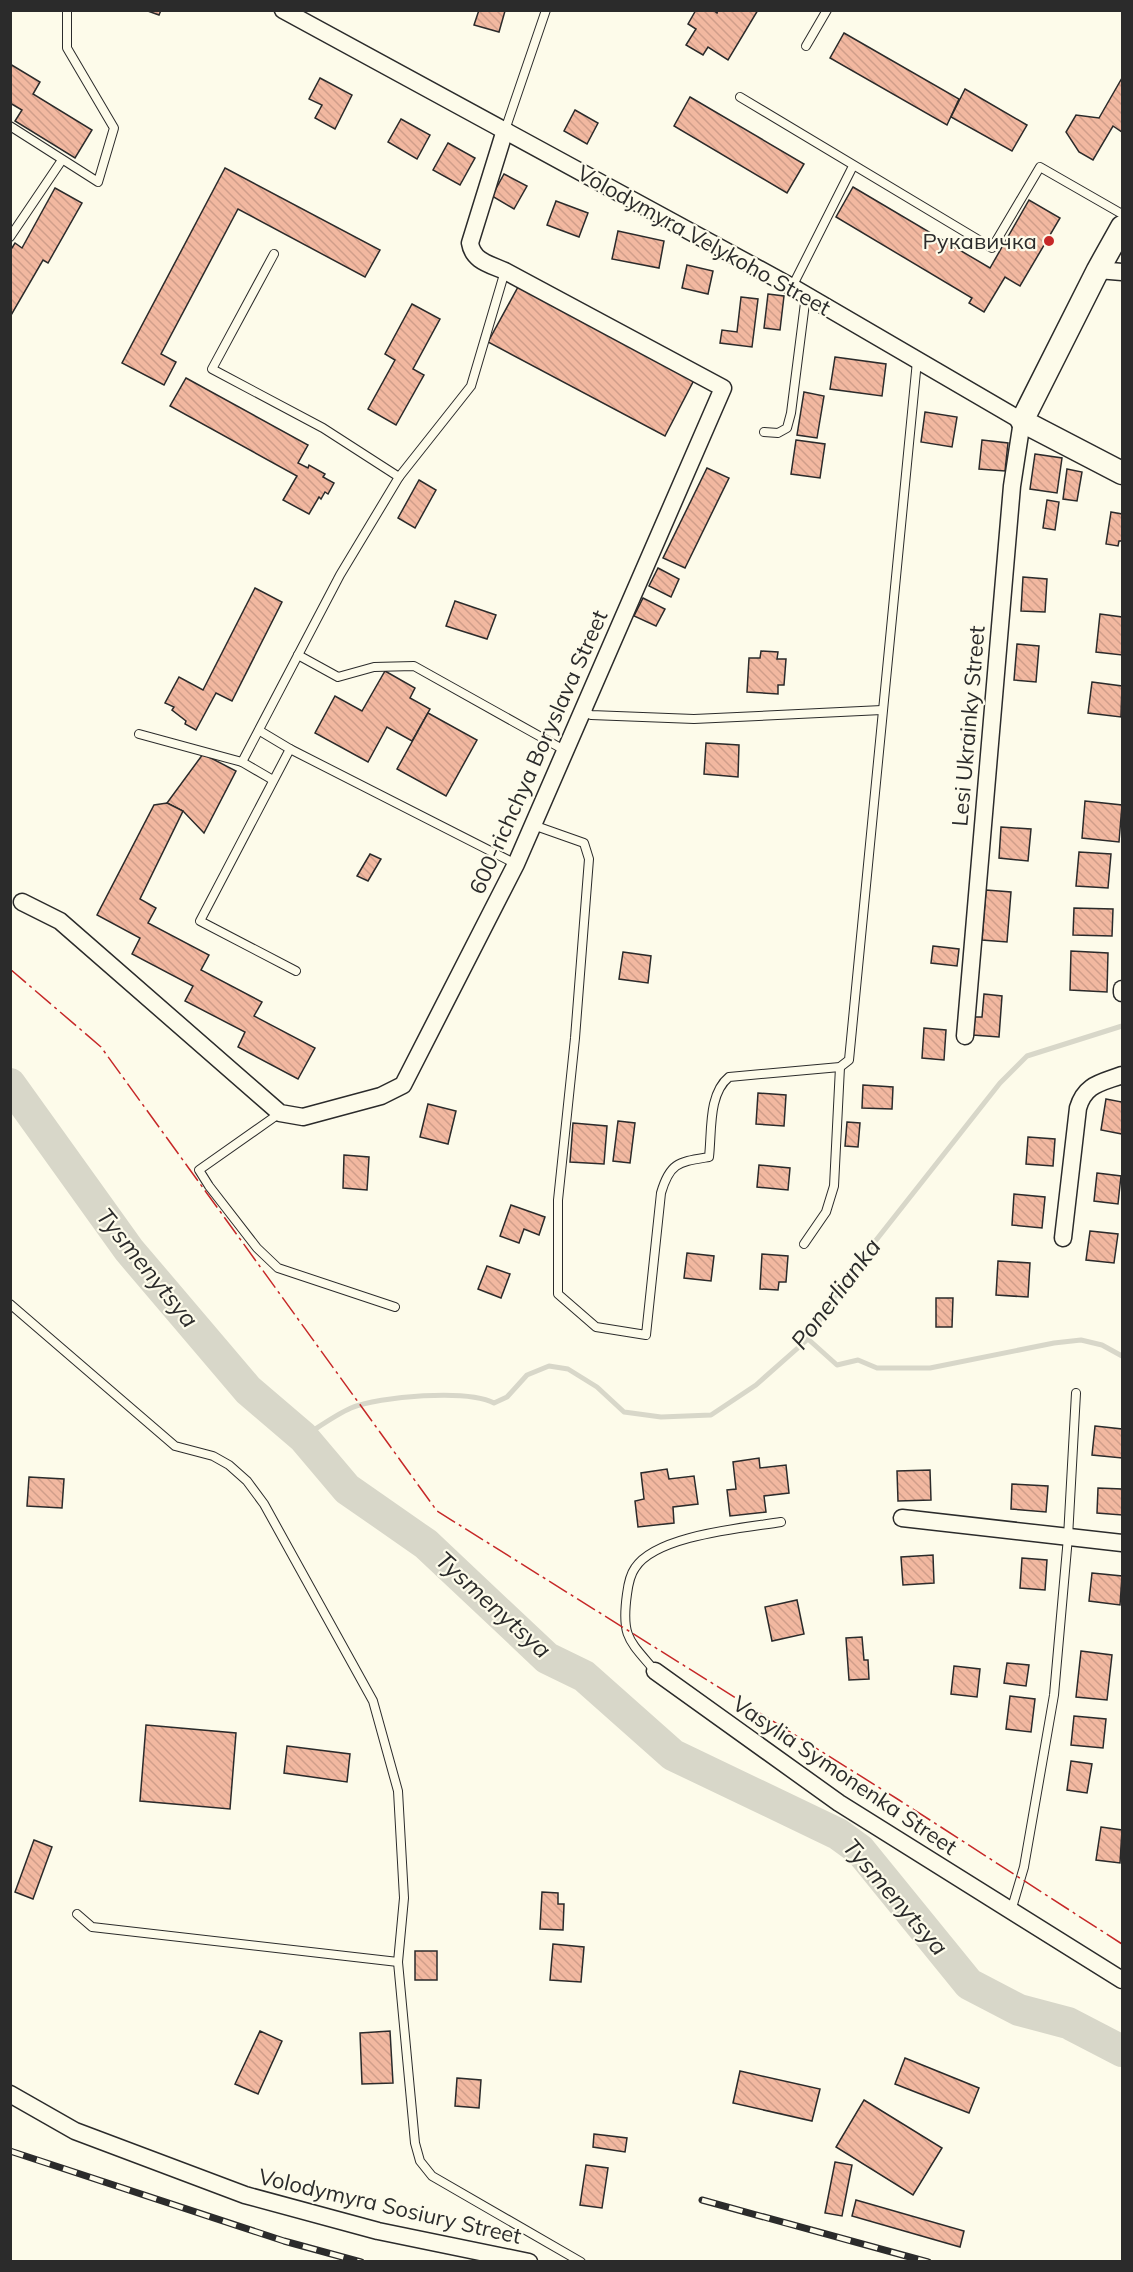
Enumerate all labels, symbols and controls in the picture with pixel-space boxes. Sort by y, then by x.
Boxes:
street label: Volodymyra Velykoho Street [572,159,836,322]
place label: Рукавичка [923,227,1037,255]
marker: Рукавичка [1042,234,1056,248]
street label: 600-richchya Boryslava Street [463,605,614,898]
street label: Lesi Ukrainky Street [945,624,991,828]
water label: Tysmenytsya [90,1201,205,1333]
water label: Ponerlianka [784,1232,887,1355]
water label: Tysmenytsya [430,1544,558,1664]
street label: Vasylia Symonenka Street [727,1689,963,1861]
water label: Tysmenytsya [837,1832,955,1961]
street label: Volodymyra Sosiury Street [256,2162,525,2250]

